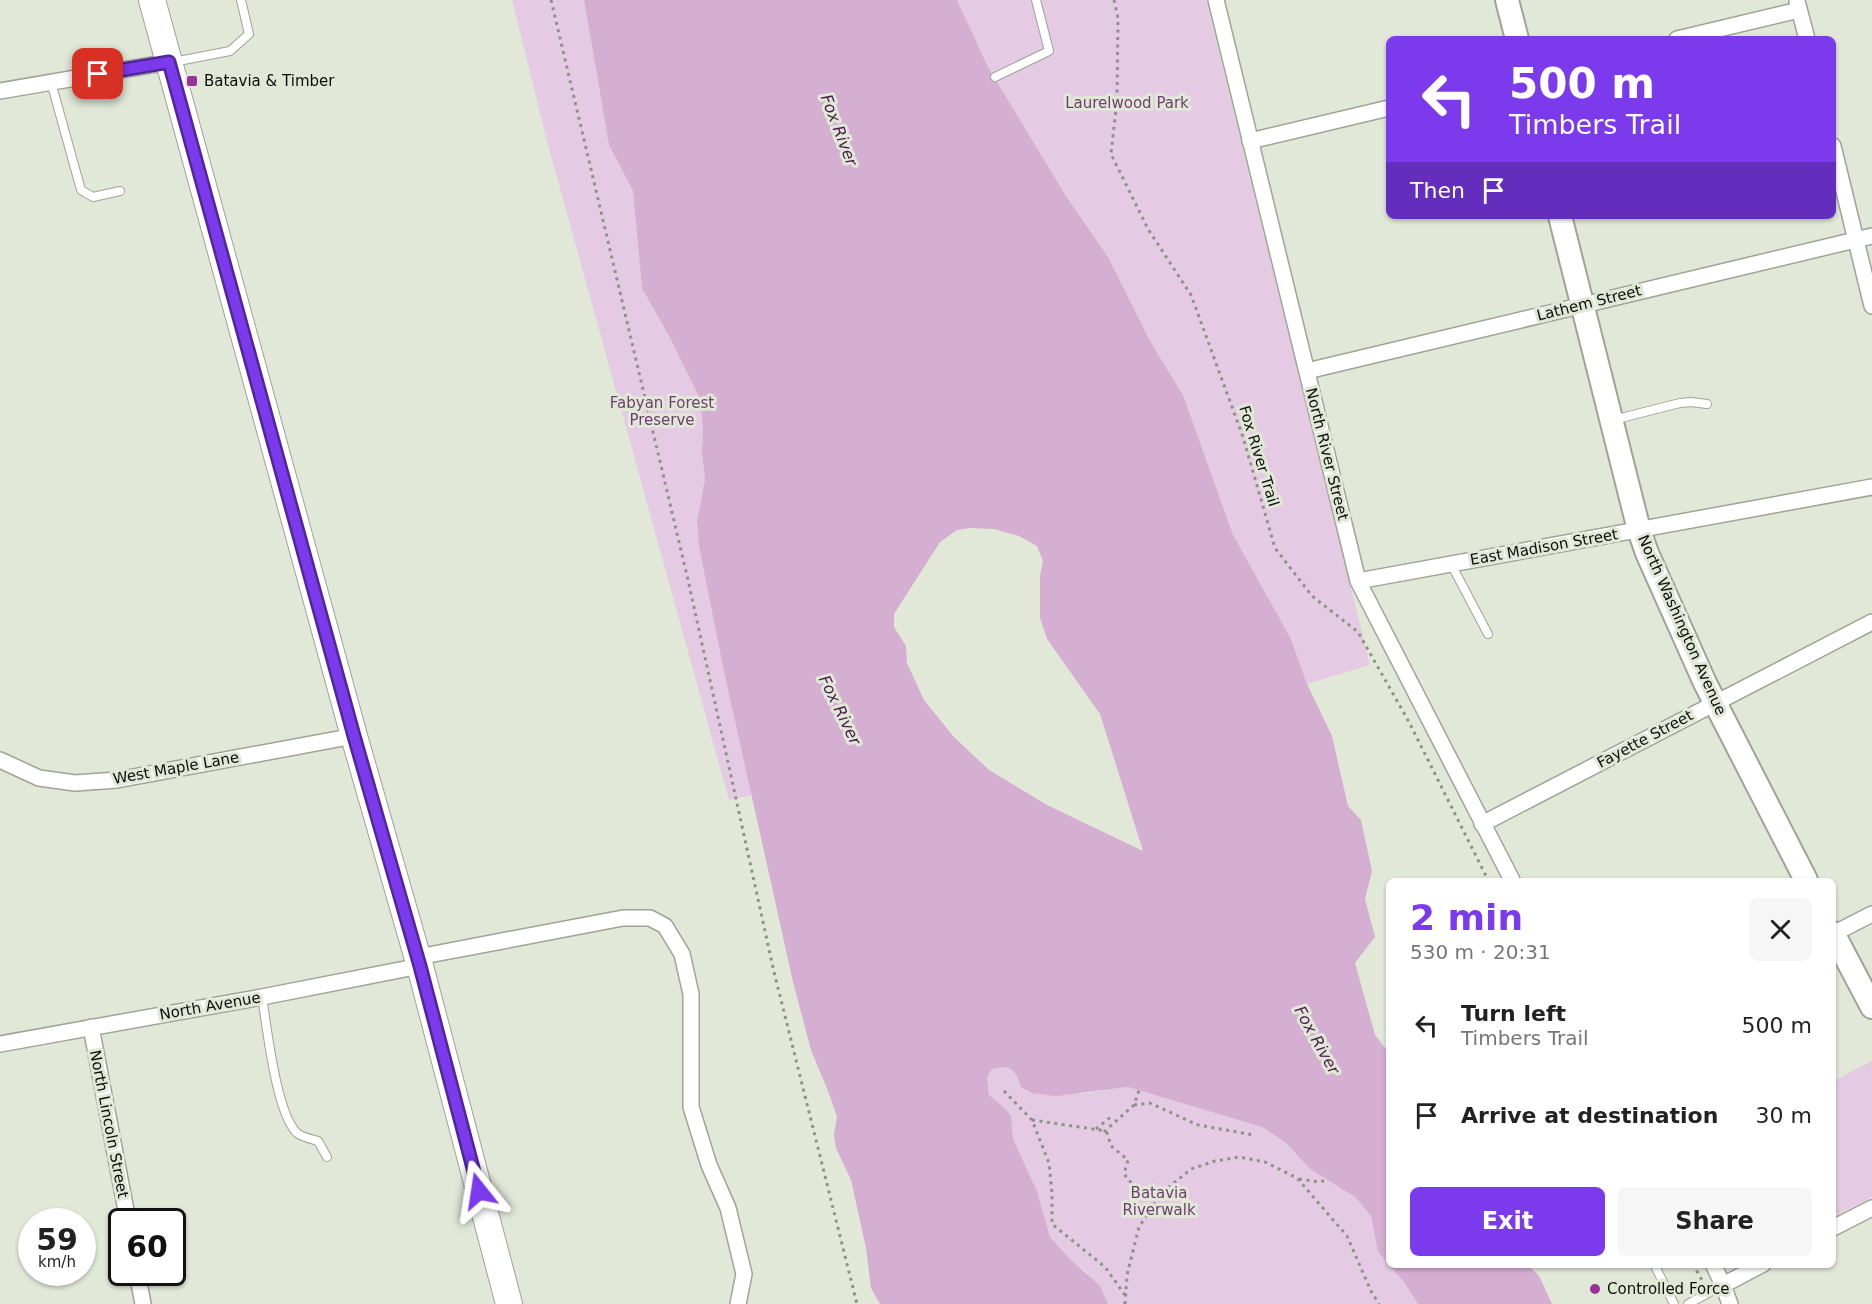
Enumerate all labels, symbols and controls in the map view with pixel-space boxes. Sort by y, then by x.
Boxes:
pin [72,48,123,99]
icon: arrive [81,57,114,90]
text: 500 m [1509,59,1655,108]
icon: left [1410,60,1488,138]
place label: Batavia & Timber [204,72,335,90]
marker: Batavia & Timber [185,74,199,88]
water label: Fox River [817,92,862,170]
park label: Laurelwood Park [1065,94,1189,112]
text: Timbers Trail [1509,109,1681,140]
icon: arrive [1477,174,1510,207]
text: Then [1410,178,1465,203]
street label: Lathem Street [1535,281,1643,325]
street label: North River Street [1302,386,1352,522]
park label: Fabyan Forest Preserve [610,394,714,429]
street label: Fox River Trail [1235,403,1283,509]
street label: East Madison Street [1469,525,1619,569]
street label: North Washington Avenue [1634,532,1730,718]
water label: Fox River [815,672,866,749]
street label: Fayette Street [1594,706,1696,772]
street label: West Maple Lane [112,748,240,788]
text: 2 min [1410,897,1523,938]
button: close [1749,898,1812,961]
text: 530 m · 20:31 [1410,940,1551,964]
street label: North Avenue [158,988,262,1024]
text: Turn left [1461,1001,1566,1026]
water label: Fox River [1291,1003,1344,1079]
icon: left [1410,1009,1443,1042]
text: 500 m [1742,1013,1812,1038]
text: Timbers Trail [1461,1026,1589,1050]
street label: North Lincoln Street [86,1049,132,1200]
icon: arrive [1410,1099,1443,1132]
text: Arrive at destination [1461,1103,1718,1128]
text: 30 m [1756,1103,1812,1128]
position arrow [447,1159,511,1223]
park label: Batavia Riverwalk [1122,1184,1196,1219]
button: Exit [1410,1187,1605,1256]
button: Share [1617,1187,1812,1256]
speed limit sign: 60 [108,1208,186,1286]
text: 59 [36,1222,78,1257]
text: km/h [38,1253,76,1271]
place label: Controlled Force [1607,1280,1730,1298]
marker: Controlled Force [1588,1282,1602,1296]

